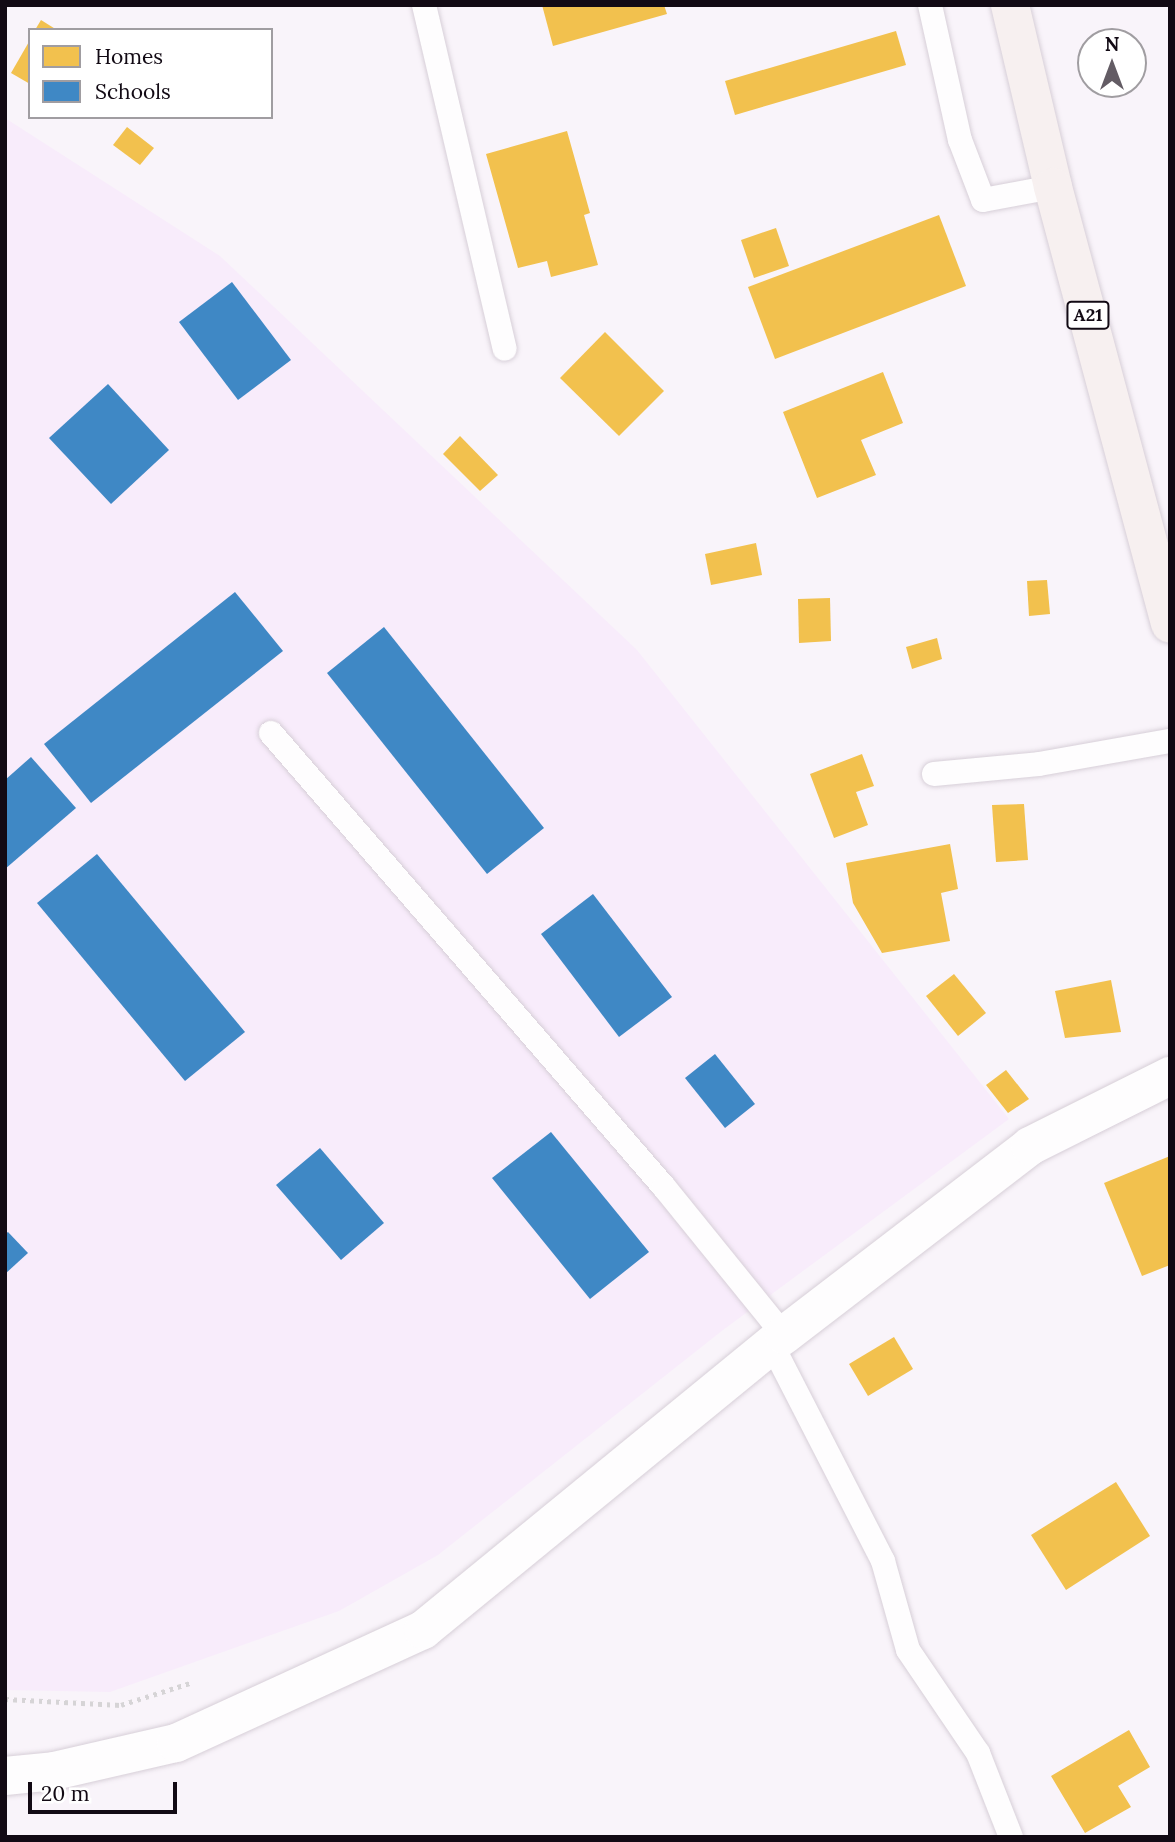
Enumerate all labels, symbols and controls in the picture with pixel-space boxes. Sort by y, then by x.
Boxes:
legend [28,28,273,119]
north arrow [1077,28,1147,98]
text: N [1105,32,1119,56]
text: Homes [95,43,163,70]
text: Schools [95,78,171,105]
road number: A21 [1065,300,1111,330]
scale bar [32,1769,180,1813]
text: 20 m [41,1780,90,1807]

